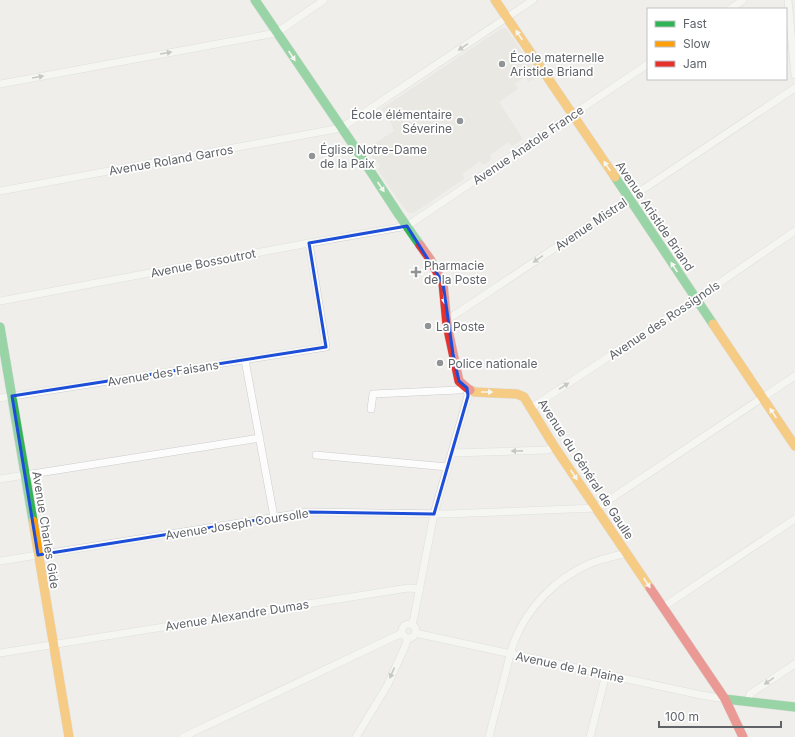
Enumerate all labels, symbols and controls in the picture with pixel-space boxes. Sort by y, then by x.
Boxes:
legend [647,8,787,80]
text: Fast [683,16,707,31]
one-way arrow [515,30,523,41]
text: Slow [683,36,711,51]
one-way arrow [458,43,469,51]
one-way arrow [160,50,172,56]
place label: École maternelle Aristide Briand [510,50,604,79]
one-way arrow [288,51,296,61]
text: Jam [683,56,707,71]
marker: École maternelle Aristide Briand [497,59,507,69]
one-way arrow [32,73,44,79]
street label: Avenue Anatole France [470,102,586,188]
place label: École élémentaire Séverine [351,107,452,136]
marker: École élémentaire Séverine [455,116,465,126]
street label: Avenue Roland Garros [108,142,234,178]
place label: Église Notre-Dame de la Paix [320,142,427,171]
marker: Église Notre-Dame de la Paix [307,151,317,161]
street label: Avenue Aristide Briand [613,158,697,274]
one-way arrow [604,161,611,172]
one-way arrow [377,181,385,192]
street label: Avenue Mistral [552,194,630,254]
street label: Avenue Bossoutrot [149,245,257,281]
one-way arrow [533,255,543,263]
place label: Pharmacie de la Poste [424,258,487,287]
one-way arrow [670,262,678,272]
marker: Pharmacie de la Poste [411,267,421,277]
street label: Avenue des Rossignols [606,277,722,363]
one-way arrow [441,292,448,304]
place label: La Poste [436,319,485,334]
marker: La Poste [423,321,433,331]
place label: Police nationale [448,356,537,371]
street label: Avenue des Faisans [106,357,220,389]
marker: Police nationale [435,358,445,368]
one-way arrow [559,382,569,390]
one-way arrow [481,389,494,395]
street label: Avenue du Général de Gaulle [535,396,637,542]
one-way arrow [769,408,777,418]
one-way arrow [510,448,523,454]
street label: Avenue Charles Gide [29,470,63,590]
one-way arrow [570,470,578,480]
street label: Avenue Joseph Coursolle [164,505,310,543]
one-way arrow [643,577,651,588]
street label: Avenue Alexandre Dumas [164,596,310,634]
street label: Avenue de la Plaine [514,648,626,686]
one-way arrow [389,668,395,679]
one-way arrow [764,677,774,685]
scale bar [659,703,781,729]
text: 100 m [665,709,699,724]

